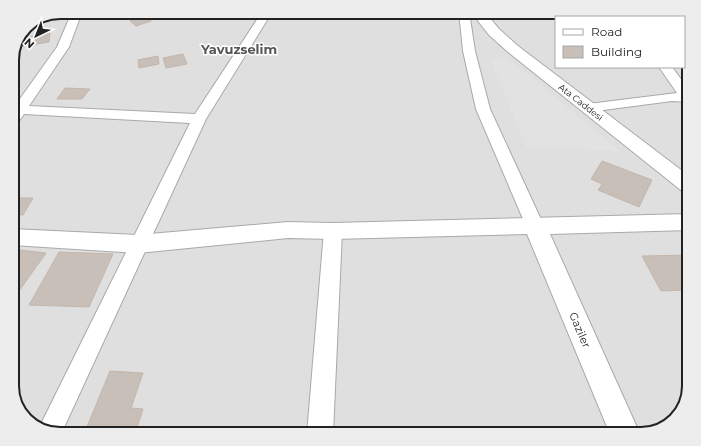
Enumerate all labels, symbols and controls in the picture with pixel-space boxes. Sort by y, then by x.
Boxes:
north arrow [16,16,56,56]
legend [555,16,685,68]
text: Road [591,24,622,39]
text: N [21,35,37,51]
district label: Yavuzselim [200,41,277,57]
text: Building [591,44,642,59]
street label: Ata Caddesi [556,81,606,123]
street label: Gaziler [566,310,594,350]

